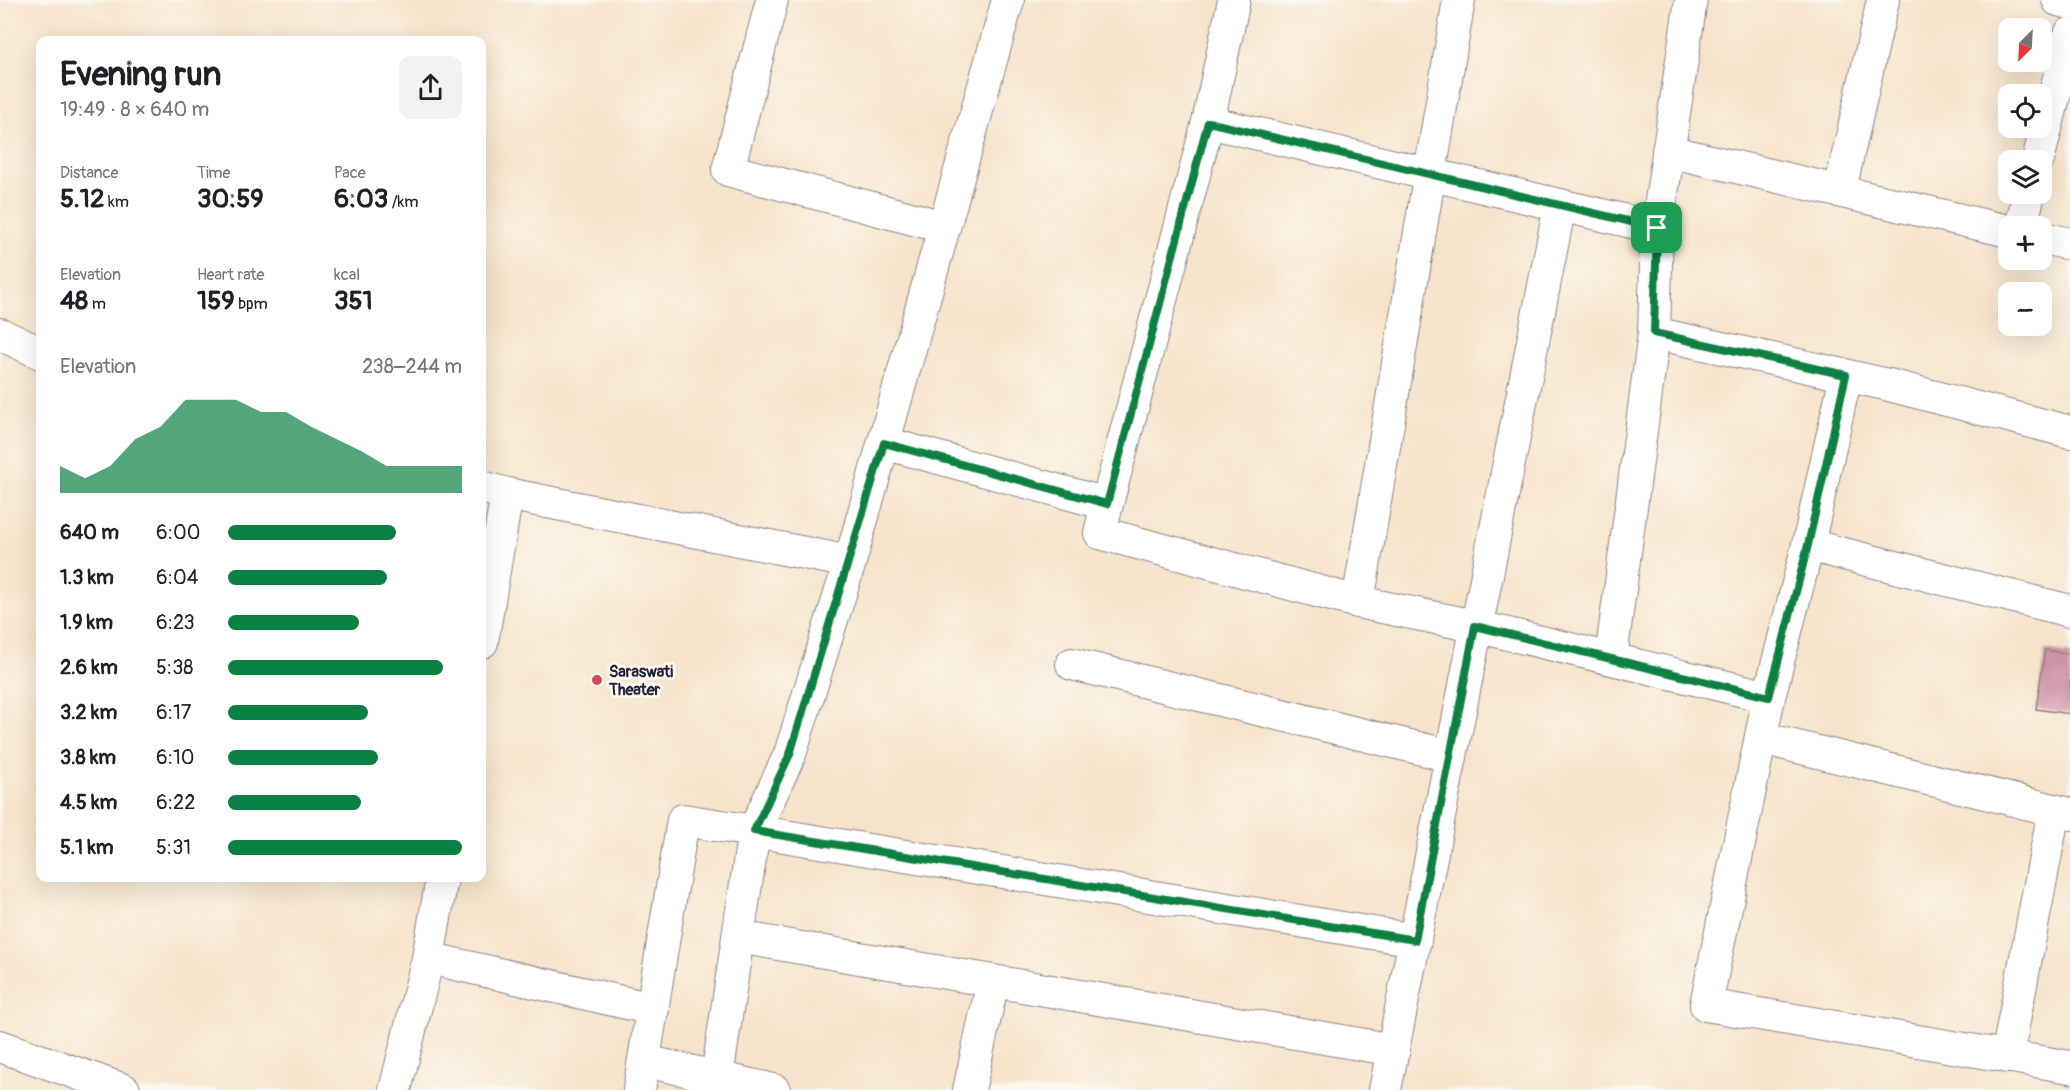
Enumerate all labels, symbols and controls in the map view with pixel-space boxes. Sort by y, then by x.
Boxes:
north arrow [1998,18,2052,72]
map controls [1998,18,2052,336]
text: Evening run [60,54,221,95]
button: share [399,56,462,119]
button: locate [1998,84,2052,138]
text: 19:49 · 8 × 640 m [60,97,209,122]
button: layers [1998,150,2052,204]
text: Distance [60,163,119,183]
text: Time [197,163,230,183]
text: Pace [334,163,366,183]
text: 5.12 [60,183,105,215]
text: 30:59 [197,183,264,215]
text: 6:03 [334,183,388,215]
text: km [105,192,129,212]
text: /km [388,192,418,212]
pin [1631,202,1682,253]
icon: arrive [1640,211,1673,244]
button: + [1998,216,2052,270]
text: Elevation [60,265,121,285]
text: Heart rate [197,265,264,285]
text: kcal [334,265,360,285]
button: − [1998,282,2052,336]
text: 48 [60,285,88,317]
text: 159 [197,285,235,317]
text: 351 [334,285,373,317]
text: m [88,294,106,314]
text: bpm [235,294,268,314]
text: Elevation [60,354,136,379]
text: 238–244 m [362,354,462,379]
text: 640 m [60,520,119,545]
text: 6:00 [156,520,200,545]
text: 1.3 km [60,565,114,590]
text: 6:04 [156,565,198,590]
text: 1.9 km [60,610,113,635]
text: 6:23 [156,610,195,635]
text: 2.6 km [60,655,118,680]
text: 5:38 [156,655,193,680]
place label: Saraswati Theater [608,662,673,700]
marker: Saraswati Theater [590,673,604,687]
text: 3.2 km [60,700,117,725]
text: 6:17 [156,700,191,725]
text: 3.8 km [60,745,116,770]
text: 6:10 [156,745,194,770]
text: 4.5 km [60,790,117,815]
text: 6:22 [156,790,195,815]
text: 5.1 km [60,835,113,860]
text: 5:31 [156,835,191,860]

